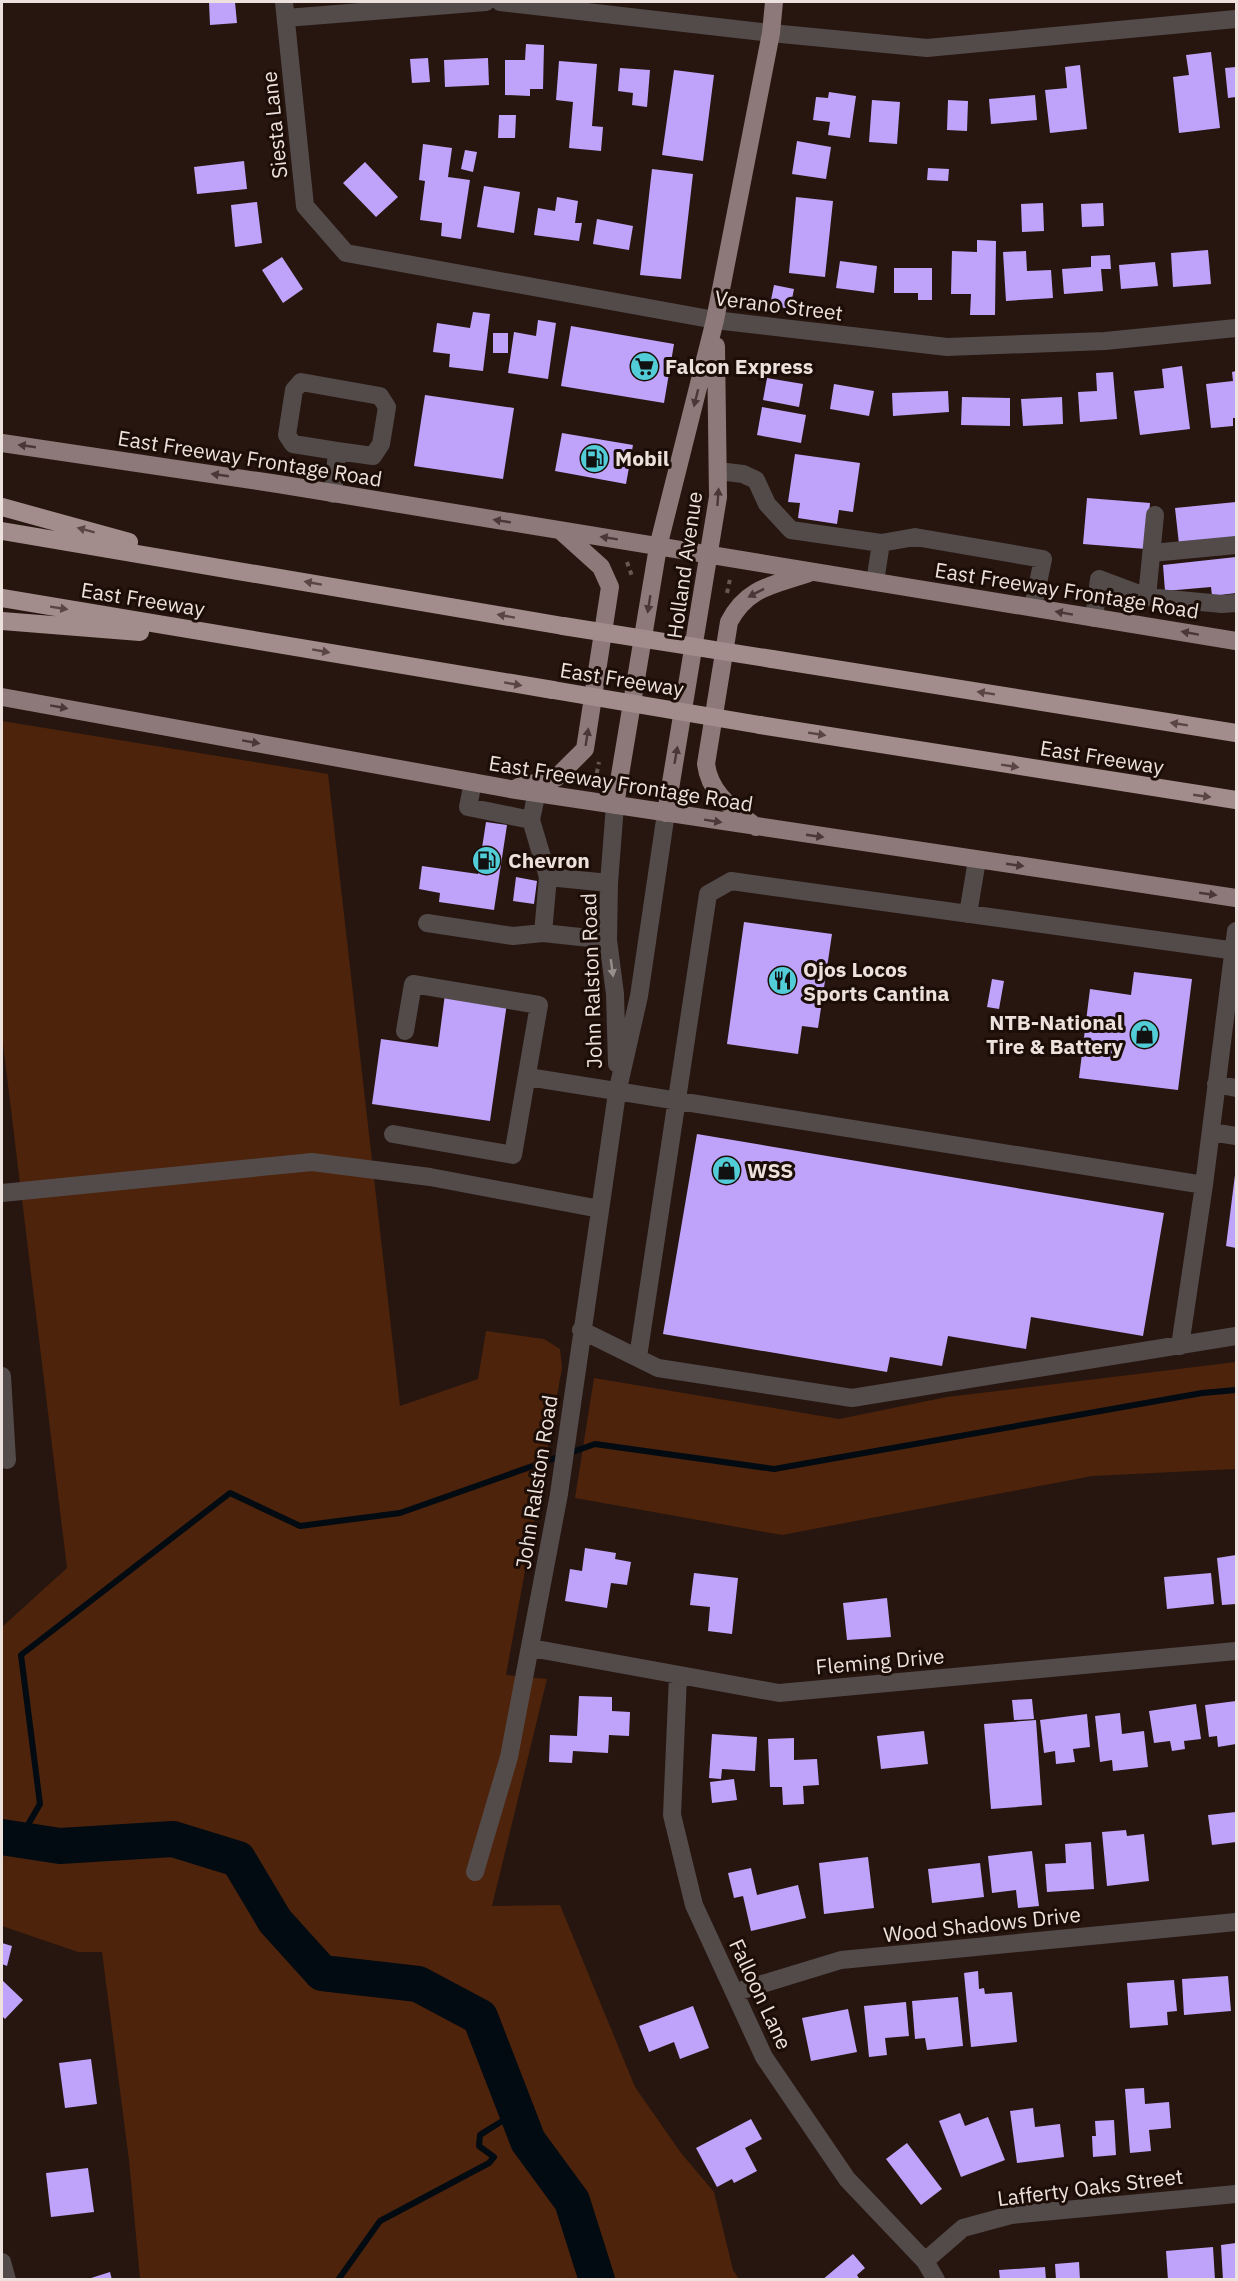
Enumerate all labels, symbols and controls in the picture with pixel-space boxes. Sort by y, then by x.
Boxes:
street label: Siesta Lane [254,70,294,180]
street label: Verano Street [713,283,845,327]
supermarket icon: Falcon Express [628,350,660,382]
place label: Falcon Express [665,352,813,380]
one-way arrow [691,388,701,407]
street label: East Freeway Frontage Road [116,423,384,493]
one-way arrow [17,442,36,451]
fuel station icon: Mobil [578,442,610,474]
place label: Mobil [615,444,669,472]
one-way arrow [210,471,229,480]
one-way arrow [713,488,722,507]
street label: Holland Avenue [660,490,708,640]
one-way arrow [493,516,512,525]
one-way arrow [77,525,95,535]
one-way arrow [599,534,618,543]
street label: East Freeway Frontage Road [933,555,1201,625]
street label: East Freeway [79,575,208,623]
one-way arrow [304,579,323,588]
one-way arrow [747,588,764,598]
one-way arrow [644,595,653,614]
one-way arrow [50,603,69,612]
one-way arrow [1055,608,1074,617]
one-way arrow [496,611,515,620]
one-way arrow [1180,628,1199,637]
one-way arrow [312,647,331,656]
street label: East Freeway [558,655,687,703]
one-way arrow [504,679,523,688]
one-way arrow [976,689,995,698]
one-way arrow [50,703,69,712]
one-way arrow [1169,719,1188,728]
one-way arrow [582,727,591,746]
one-way arrow [808,730,827,739]
street label: East Freeway [1038,733,1167,781]
one-way arrow [242,738,261,747]
one-way arrow [672,746,681,765]
street label: East Freeway Frontage Road [487,748,755,818]
one-way arrow [1000,761,1019,770]
one-way arrow [1193,791,1212,800]
one-way arrow [704,816,723,825]
one-way arrow [806,832,825,841]
fuel station icon: Chevron [471,844,503,876]
place label: Chevron [508,846,590,874]
one-way arrow [1006,861,1025,870]
one-way arrow [1199,889,1218,898]
street label: John Ralston Road [574,893,608,1069]
place label: Ojos Locos Sports Cantina [803,955,950,1007]
one-way arrow [607,959,617,978]
restaurant icon: Ojos Locos Sports Cantina [766,965,798,997]
place label: NTB-National Tire & Battery [986,1008,1124,1060]
shop icon: NTB-National Tire & Battery [1128,1018,1160,1050]
shop icon: WSS [710,1154,742,1186]
place label: WSS [747,1156,793,1184]
street label: John Ralston Road [508,1393,564,1571]
street label: Fleming Drive [814,1641,946,1681]
street label: Wood Shadows Drive [882,1900,1082,1948]
street label: Falloon Lane [723,1934,799,2054]
street label: Lafferty Oaks Street [995,2162,1185,2212]

